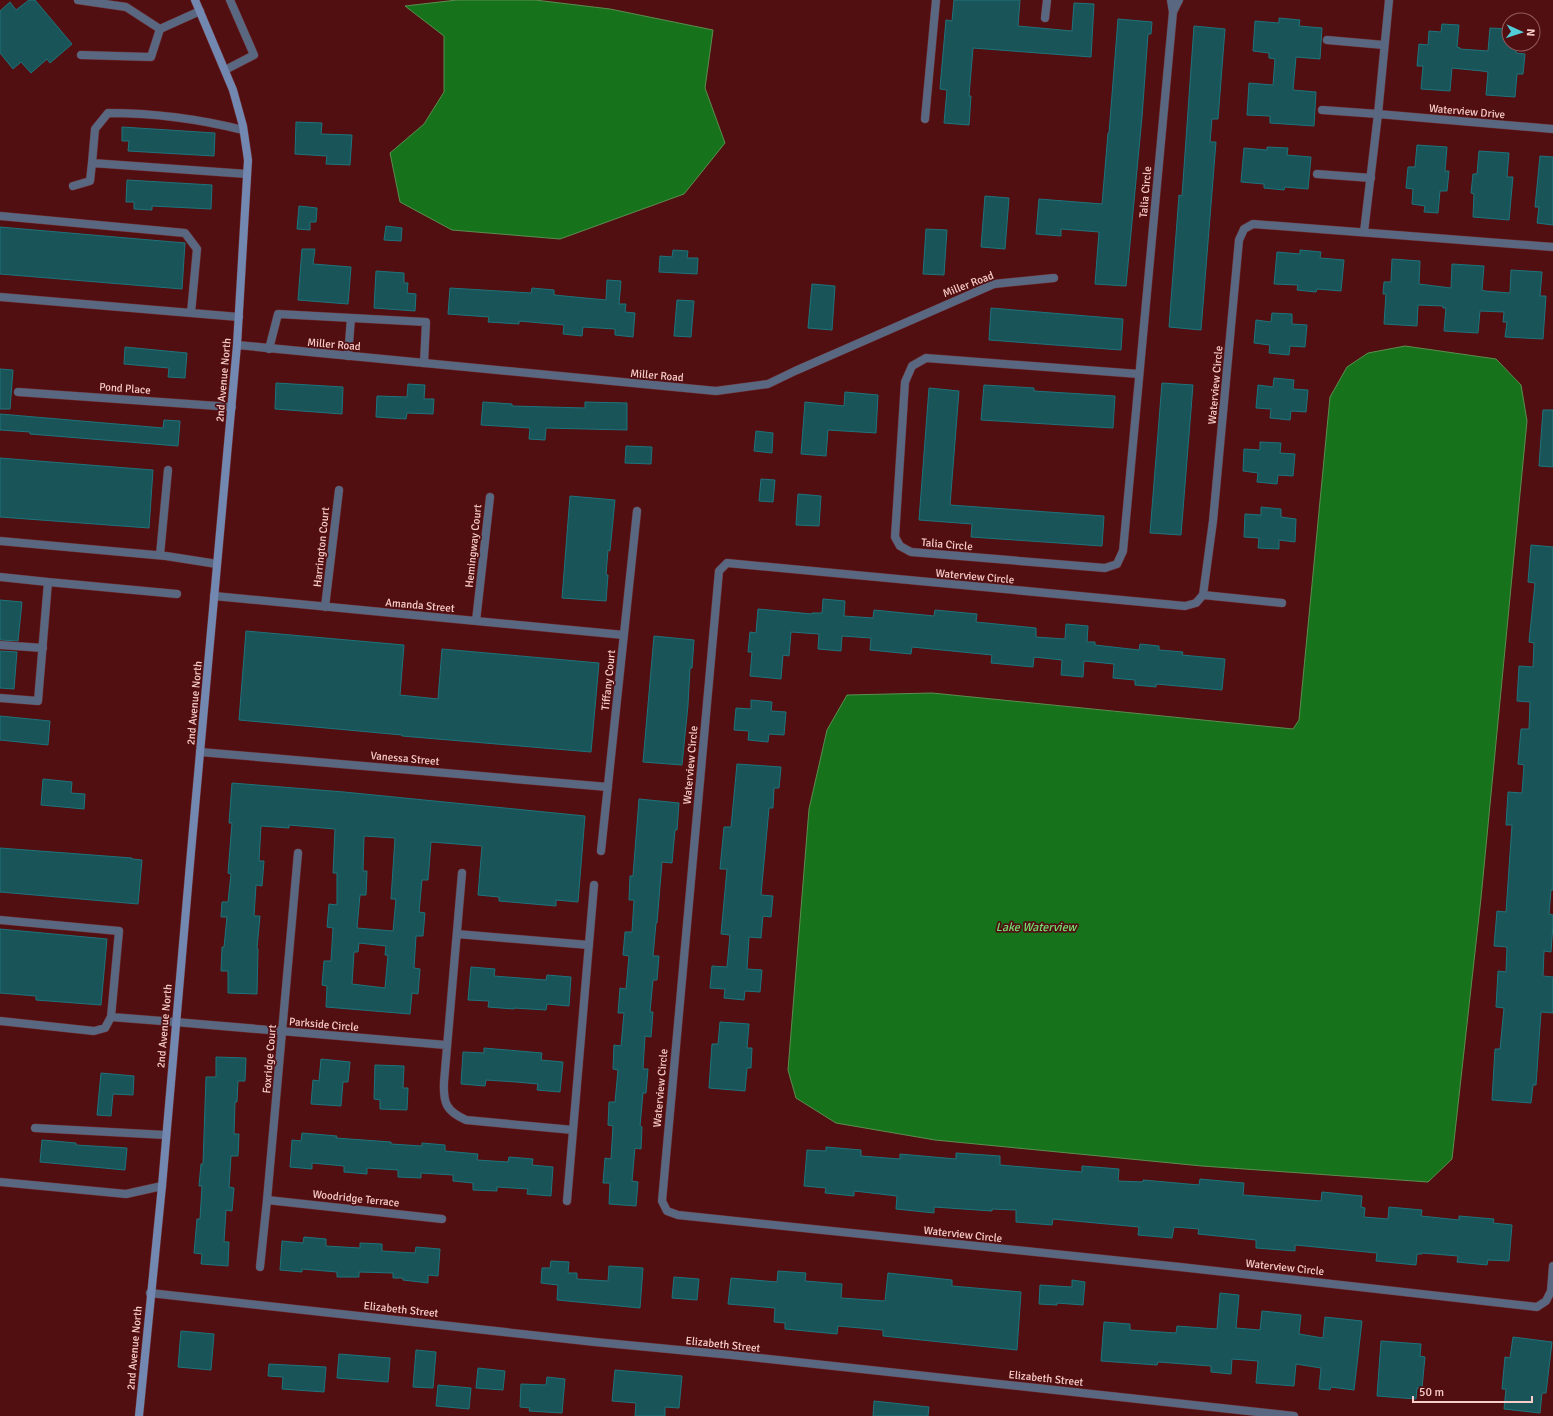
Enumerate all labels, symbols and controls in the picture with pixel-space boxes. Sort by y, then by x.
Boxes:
north arrow [1501,12,1541,52]
text: N [1524,28,1537,37]
street label: Waterview Drive [1428,102,1505,121]
street label: Talia Circle [1137,166,1154,218]
street label: Miller Road [941,269,996,300]
street label: Miller Road [307,336,361,353]
street label: 2nd Avenue North [213,337,234,423]
street label: Waterview Circle [1206,345,1225,425]
street label: Miller Road [630,367,684,384]
street label: Pond Place [99,380,151,397]
street label: Hemingway Court [463,504,484,588]
street label: Harrington Court [311,506,332,588]
street label: Talia Circle [921,536,973,553]
street label: Waterview Circle [935,567,1015,586]
street label: Amanda Street [385,596,455,615]
street label: Tiffany Court [599,649,618,711]
street label: 2nd Avenue North [184,660,205,746]
street label: Waterview Circle [681,725,700,805]
street label: Vanessa Street [370,749,440,768]
water label: Lake Waterview [996,920,1077,935]
street label: 2nd Avenue North [154,983,175,1069]
street label: Parkside Circle [289,1015,359,1034]
street label: Foxridge Court [260,1024,279,1094]
street label: Waterview Circle [651,1048,670,1128]
street label: Woodridge Terrace [312,1187,400,1210]
street label: Waterview Circle [923,1224,1003,1245]
street label: Waterview Circle [1245,1257,1325,1278]
street label: Elizabeth Street [363,1299,439,1320]
street label: 2nd Avenue North [124,1305,145,1391]
street label: Elizabeth Street [685,1334,761,1355]
street label: Elizabeth Street [1008,1368,1084,1389]
scale bar [1413,1378,1532,1404]
text: 50 m [1419,1385,1444,1400]

